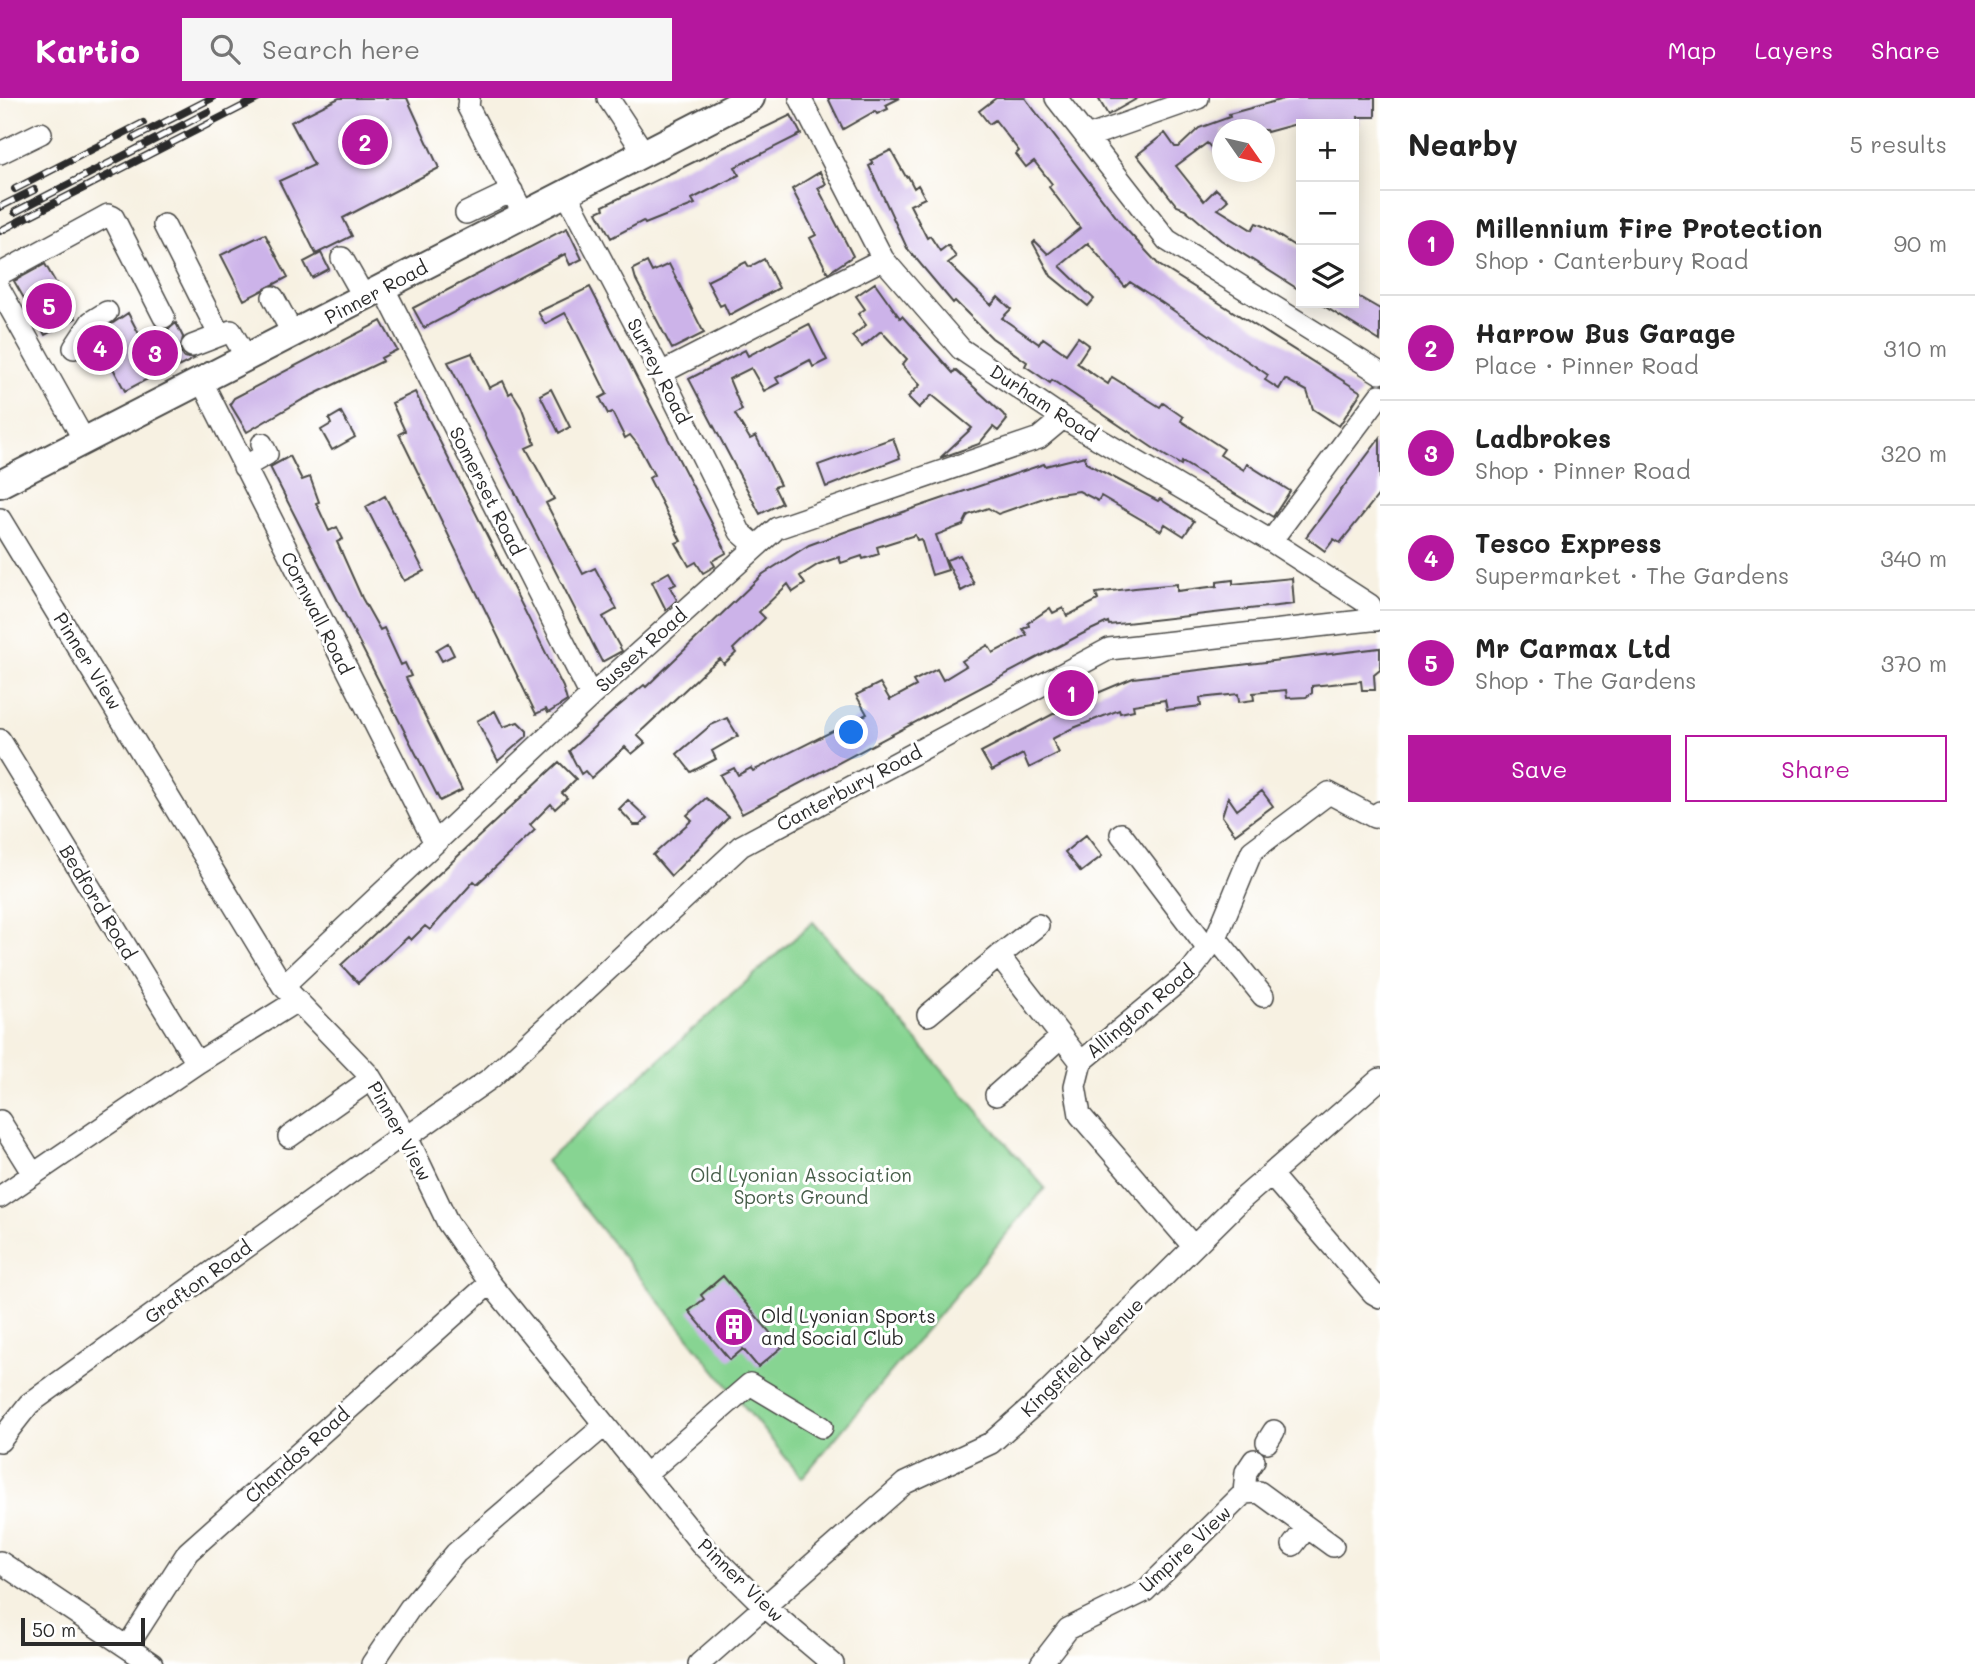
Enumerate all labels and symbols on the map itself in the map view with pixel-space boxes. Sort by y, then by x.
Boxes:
pin: 2 [342,116,388,168]
north arrow [1212,119,1275,182]
street label: Pinner Road [320,254,432,329]
pin: 5 [26,280,72,332]
street label: Surrey Road [622,314,697,428]
pin: 4 [77,322,123,374]
pin: 3 [132,327,178,379]
street label: Durham Road [985,358,1103,447]
street label: Somerset Road [444,422,531,559]
street label: Cornwall Road [276,547,359,678]
street label: Sussex Road [590,602,692,697]
street label: Pinner View [49,607,128,714]
pin: 1 [1048,667,1094,719]
your location [834,715,868,749]
street label: Canterbury Road [772,739,926,836]
street label: Bedford Road [54,840,142,964]
street label: Allington Road [1080,958,1199,1063]
street label: Pinner View [363,1076,438,1185]
park label: Old Lyonian Association Sports Ground [690,1162,912,1209]
street label: Grafton Road [139,1234,256,1329]
street label: Kingsfield Avenue [1015,1291,1149,1422]
place label: Old Lyonian Sports and Social Club [761,1303,936,1350]
building icon: Old Lyonian Sports and Social Club [713,1306,755,1348]
street label: Chandos Road [239,1401,354,1508]
street label: Umpire View [1133,1499,1236,1598]
street label: Pinner View [693,1532,790,1627]
scale bar [21,1615,145,1647]

